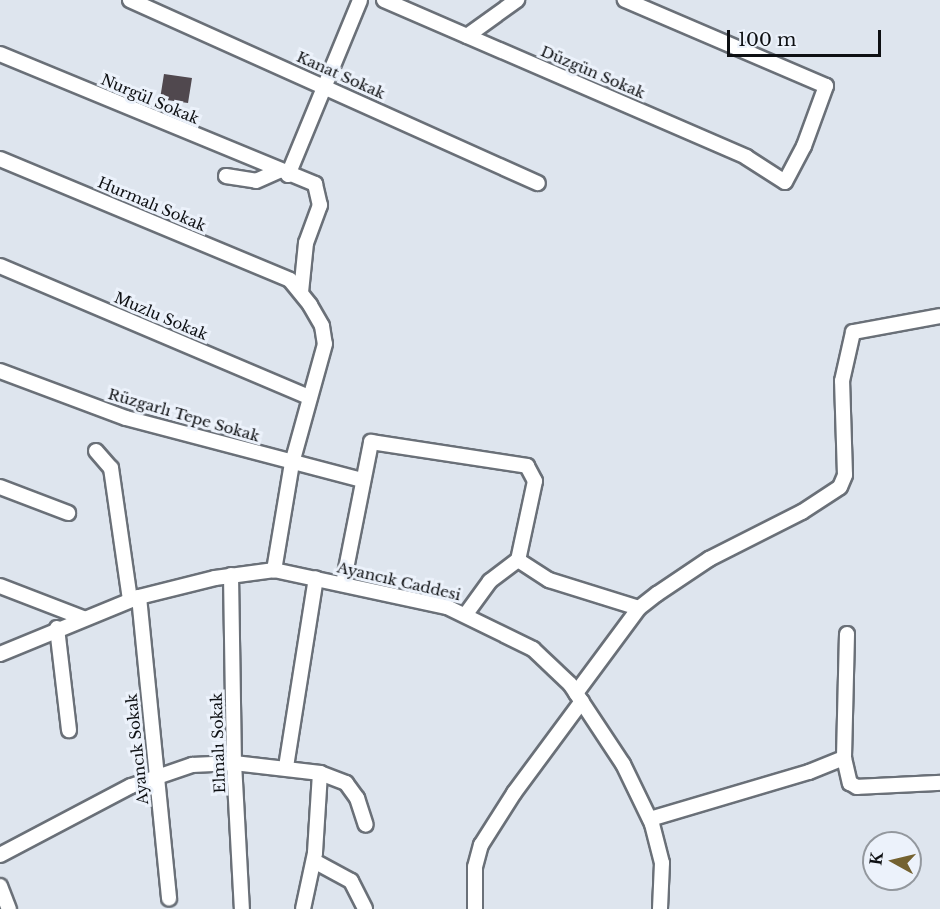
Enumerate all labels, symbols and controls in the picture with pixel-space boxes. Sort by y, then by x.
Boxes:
scale bar [730,18,884,56]
text: 100 m [738,29,796,51]
street label: Düzgün Sokak [538,42,648,102]
street label: Kanat Sokak [294,47,388,103]
street label: Nurgül Sokak [98,70,202,128]
street label: Hurmalı Sokak [95,173,209,235]
street label: Muzlu Sokak [111,288,211,344]
street label: Rüzgarlı Tepe Sokak [106,385,262,445]
street label: Ayancık Caddesi [335,558,463,604]
street label: Elmalı Sokak [207,692,229,794]
street label: Ayancık Sokak [122,693,152,805]
north arrow [862,831,922,891]
text: K [865,851,887,867]

